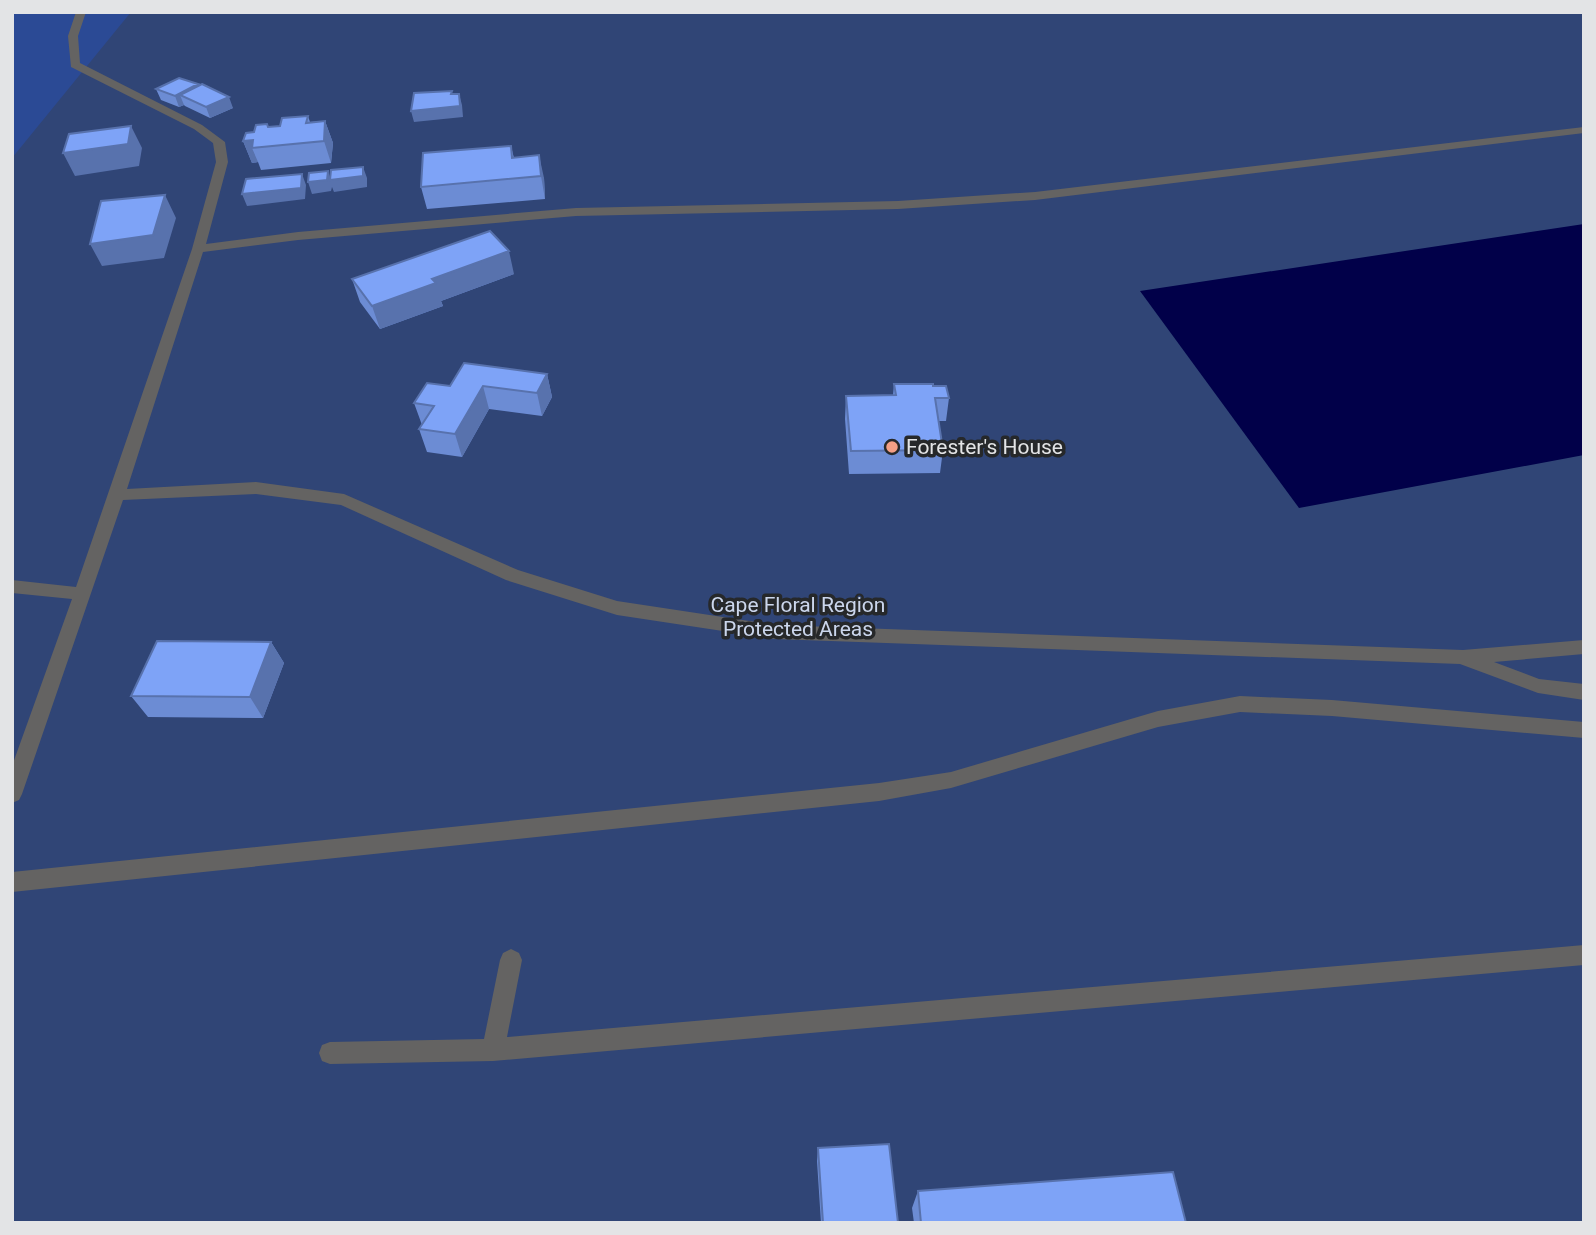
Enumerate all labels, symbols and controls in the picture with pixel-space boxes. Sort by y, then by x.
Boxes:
place label: Forester's House [906,435,1063,459]
marker: Forester's House [884,439,900,455]
park label: Cape Floral Region Protected Areas [711,593,885,641]

